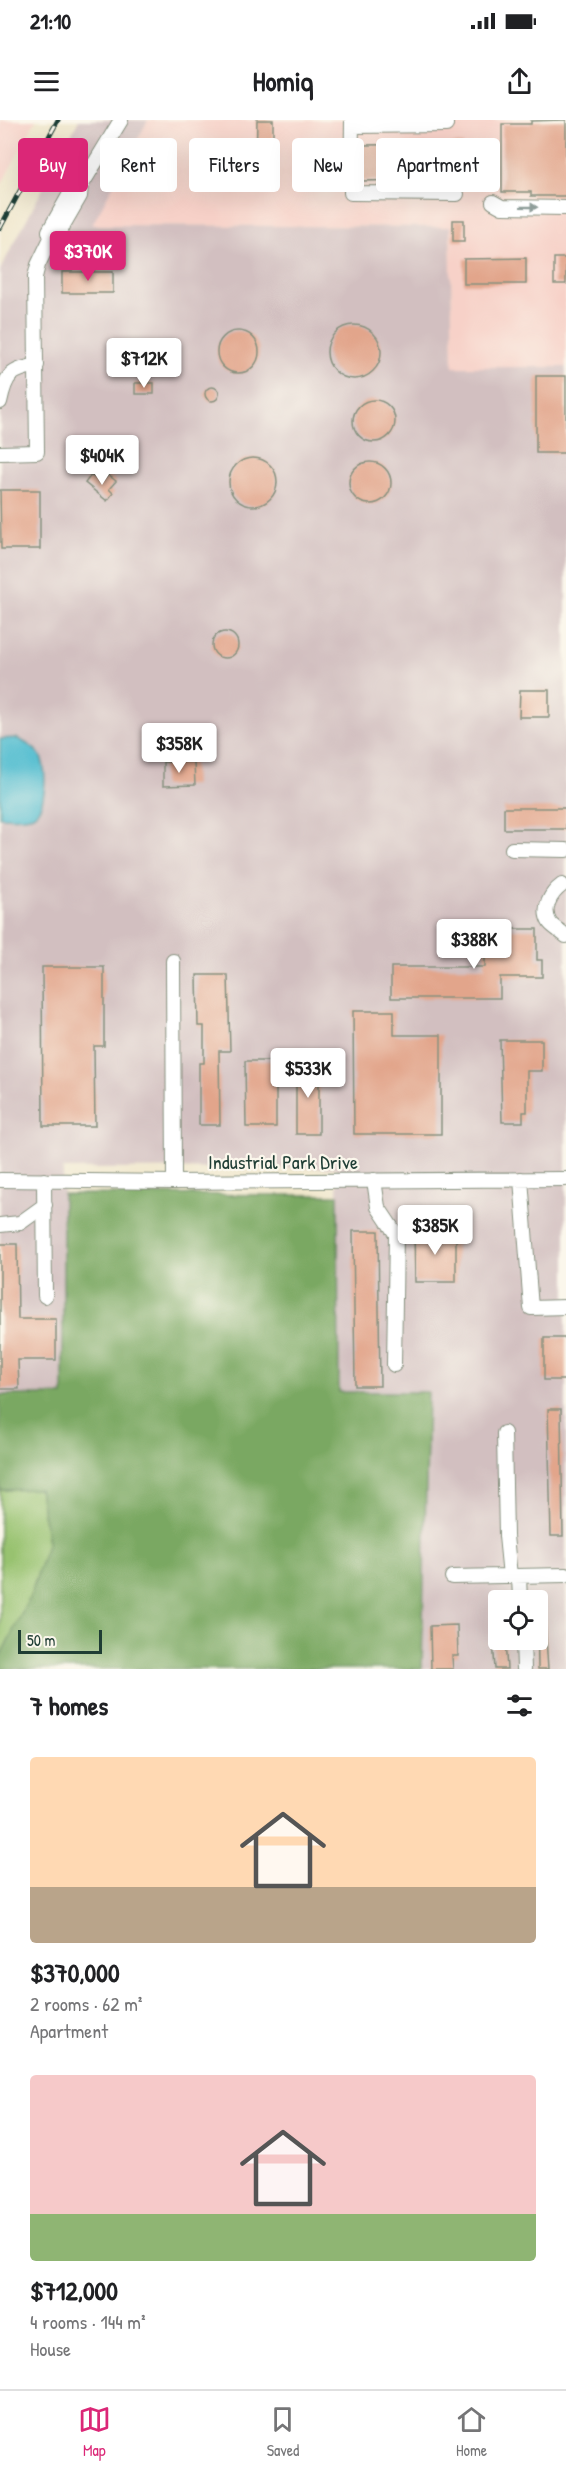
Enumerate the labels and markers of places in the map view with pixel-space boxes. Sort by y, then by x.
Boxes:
pin: $370K [46,231,130,282]
pin: $712K [102,338,186,389]
pin: $404K [60,435,144,486]
pin: $358K [137,723,221,774]
pin: $388K [432,919,516,970]
pin: $533K [266,1048,350,1099]
pin: $385K [393,1205,477,1256]

